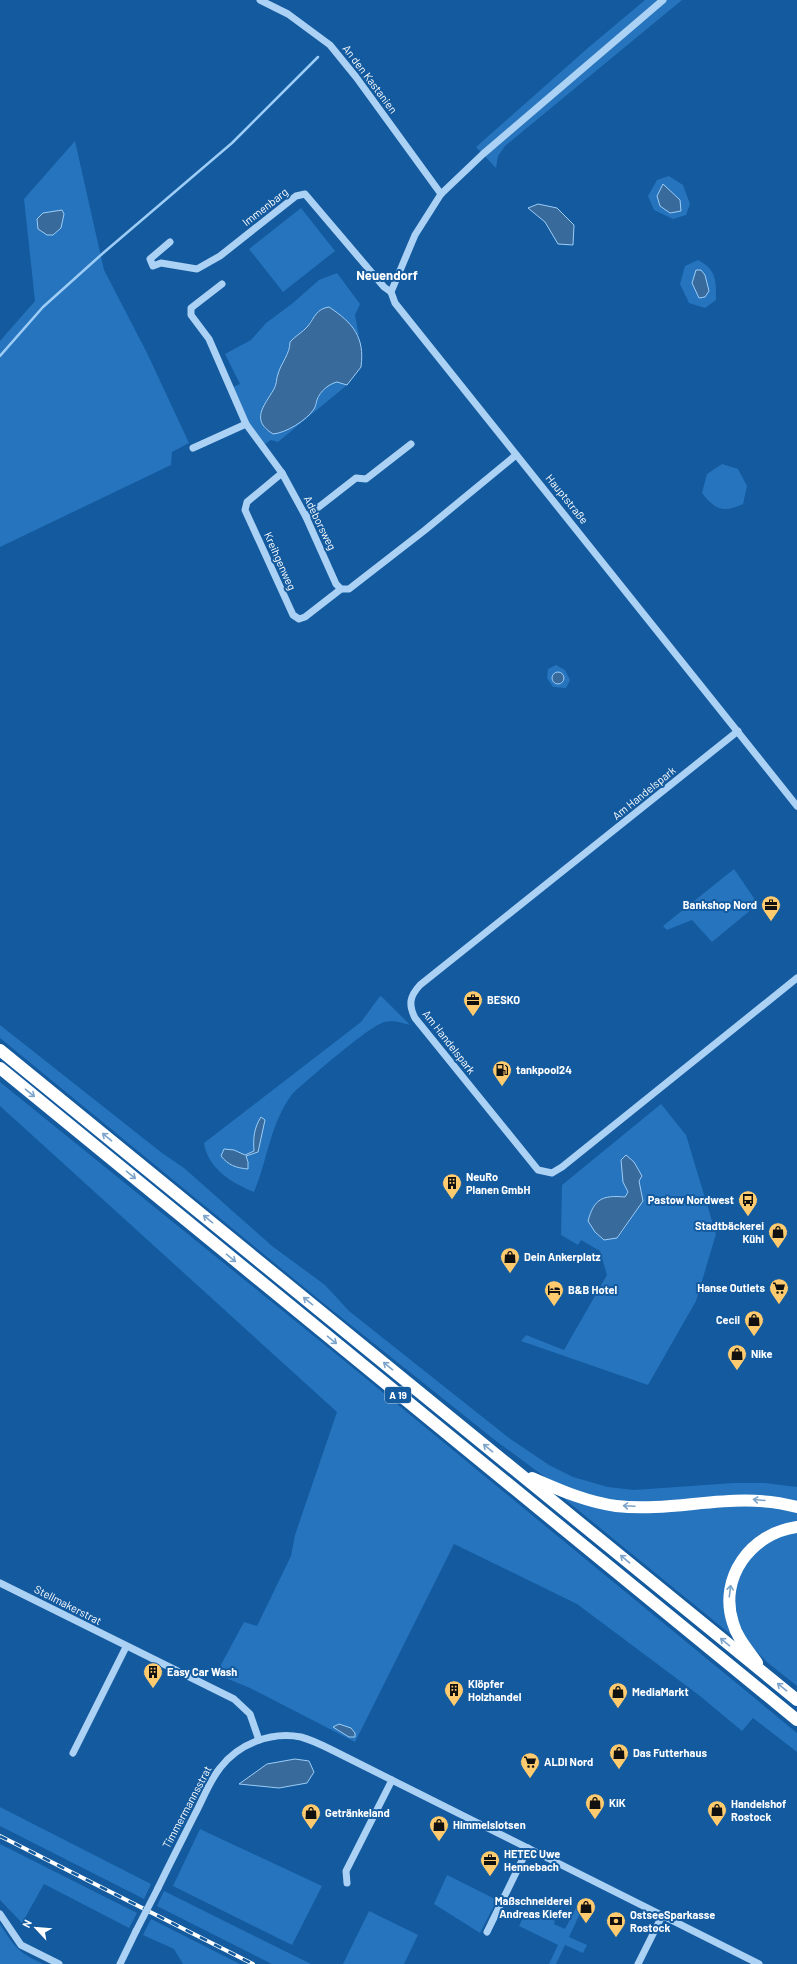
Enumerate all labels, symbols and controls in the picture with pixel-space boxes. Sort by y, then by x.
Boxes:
street label: An den Kastanien [340,42,400,116]
street label: Immenbarg [239,185,290,228]
district label: Neuendorf [356,267,418,283]
street label: Hauptstraße [544,471,591,526]
street label: Adeborsweg [302,494,339,552]
street label: Kreihgenweg [262,530,299,592]
street label: Am Handelspark [609,763,678,822]
office icon: Bankshop Nord [760,894,782,922]
place label: Bankshop Nord [683,898,757,911]
office icon: BESKO [462,989,484,1017]
place label: BESKO [487,993,520,1006]
street label: Am Handelspark [420,1007,479,1077]
fuel station icon: tankpool24 [491,1059,513,1087]
place label: tankpool24 [516,1063,572,1076]
one-way arrow [25,1089,36,1098]
one-way arrow [102,1132,113,1141]
place label: NeuRo Planen GmbH [466,1170,530,1196]
one-way arrow [125,1171,136,1180]
building icon: NeuRo Planen GmbH [441,1172,463,1200]
bus stop icon: Pastow Nordwest [737,1189,759,1217]
place label: Pastow Nordwest [648,1193,734,1206]
one-way arrow [202,1215,213,1224]
place label: Stadtbäckerei Kühl [695,1219,764,1245]
shop icon: Stadtbäckerei Kühl [767,1221,789,1249]
shop icon: Dein Ankerplatz [499,1246,521,1274]
place label: Dein Ankerplatz [524,1250,601,1263]
one-way arrow [226,1253,237,1262]
supermarket icon: Hanse Outlets [768,1277,790,1305]
hotel icon: B&B Hotel [543,1279,565,1307]
place label: Hanse Outlets [697,1281,765,1294]
place label: B&B Hotel [568,1283,618,1296]
one-way arrow [303,1297,314,1306]
shop icon: Cecil [743,1309,765,1337]
place label: Cecil [716,1313,740,1326]
one-way arrow [326,1336,337,1345]
shop icon: Nike [726,1343,748,1371]
place label: Nike [751,1347,772,1360]
one-way arrow [382,1361,393,1370]
road number: A 19 [385,1387,411,1403]
one-way arrow [483,1443,494,1452]
one-way arrow [753,1497,766,1504]
one-way arrow [623,1503,636,1510]
one-way arrow [619,1555,630,1563]
street label: Stellmakerstrat [32,1582,104,1627]
one-way arrow [727,1584,734,1597]
one-way arrow [719,1637,730,1646]
building icon: Easy Car Wash [142,1661,164,1689]
place label: Easy Car Wash [167,1665,237,1678]
place label: Klöpfer Holzhandel [468,1677,522,1703]
building icon: Klöpfer Holzhandel [443,1679,465,1707]
shop icon: MediaMarkt [607,1681,629,1709]
one-way arrow [776,1683,787,1692]
place label: MediaMarkt [632,1685,689,1698]
shop icon: Das Futterhaus [608,1742,630,1770]
place label: Das Futterhaus [633,1746,707,1759]
supermarket icon: ALDI Nord [519,1751,541,1779]
place label: ALDI Nord [544,1755,593,1768]
street label: Timmermannsstrat [159,1763,214,1850]
shop icon: KiK [584,1792,606,1820]
place label: KiK [609,1796,626,1809]
place label: Handelshof Rostock [731,1797,786,1823]
shop icon: Handelshof Rostock [706,1799,728,1827]
shop icon: Getränkeland [300,1802,322,1830]
place label: Getränkeland [325,1806,390,1819]
shop icon: Himmelslotsen [428,1814,450,1842]
place label: Himmelslotsen [453,1818,526,1831]
place label: HETEC Uwe Hennebach [504,1847,560,1873]
office icon: HETEC Uwe Hennebach [479,1849,501,1877]
place label: Maßschneiderei Andreas Kiefer [495,1894,573,1920]
shop icon: Maßschneiderei Andreas Kiefer [575,1896,597,1924]
north arrow [16,1908,56,1948]
place label: OstseeSparkasse Rostock [630,1908,715,1934]
bank icon: OstseeSparkasse Rostock [605,1910,627,1938]
text: N [19,1917,34,1930]

